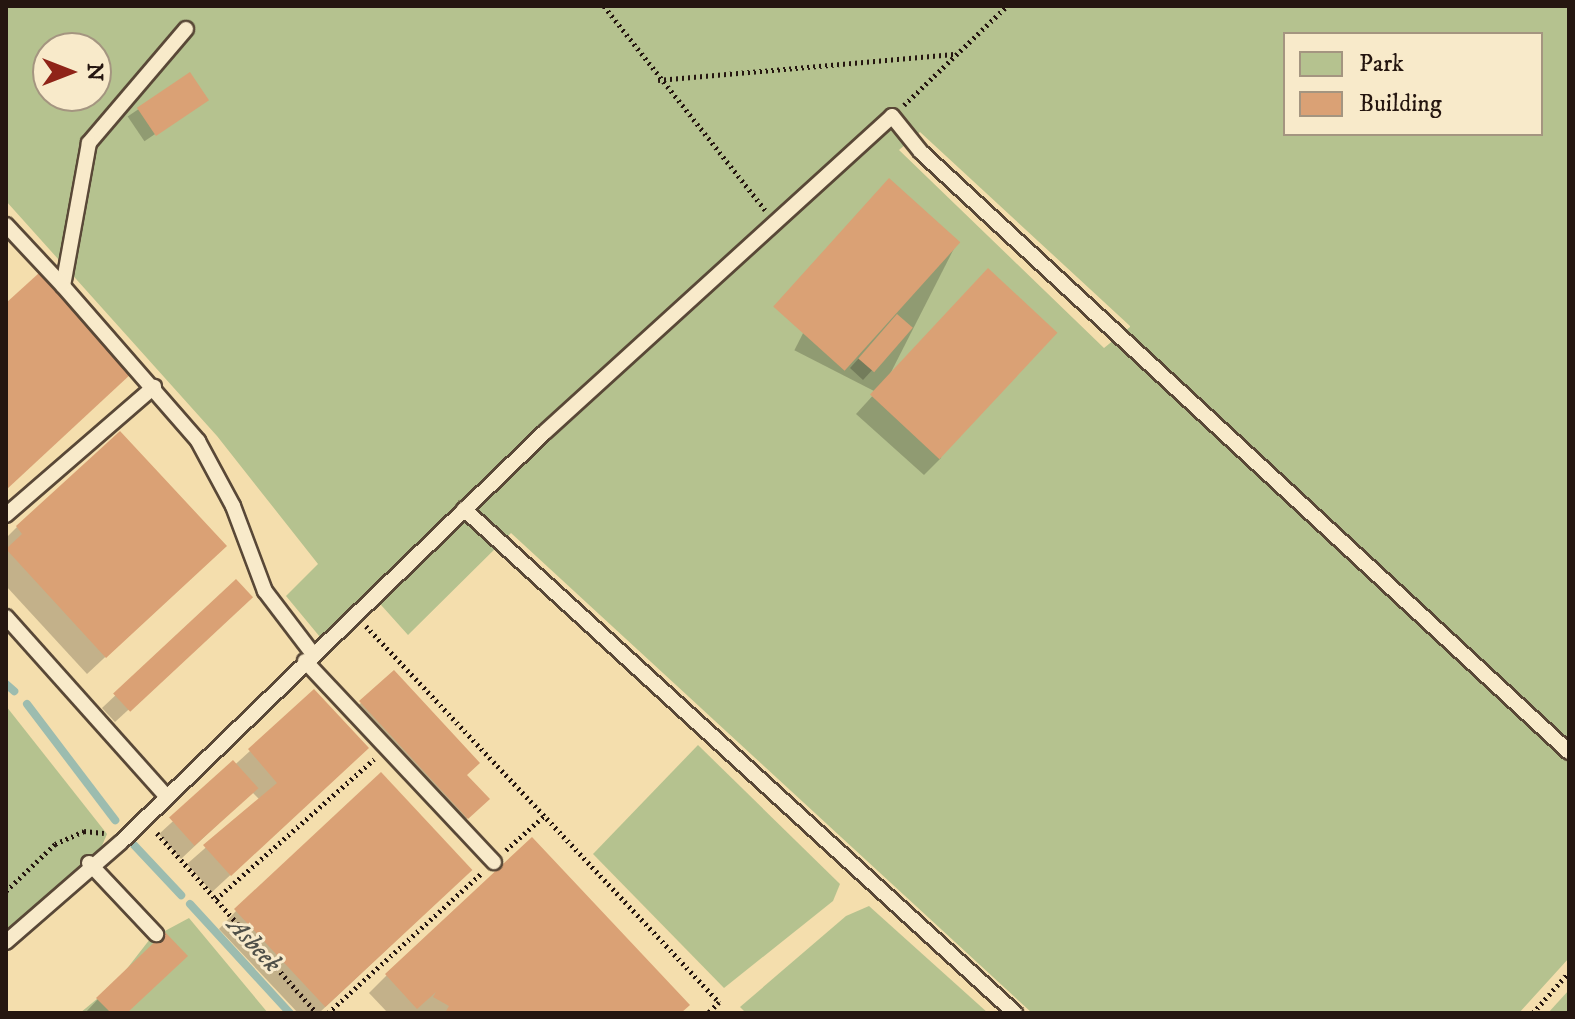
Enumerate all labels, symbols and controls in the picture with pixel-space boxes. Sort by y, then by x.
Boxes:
north arrow [32,32,112,112]
legend [1283,32,1543,136]
text: Park [1359,49,1404,79]
text: N [81,63,108,81]
text: Building [1359,89,1442,119]
water label: Asbeek [221,911,287,979]

